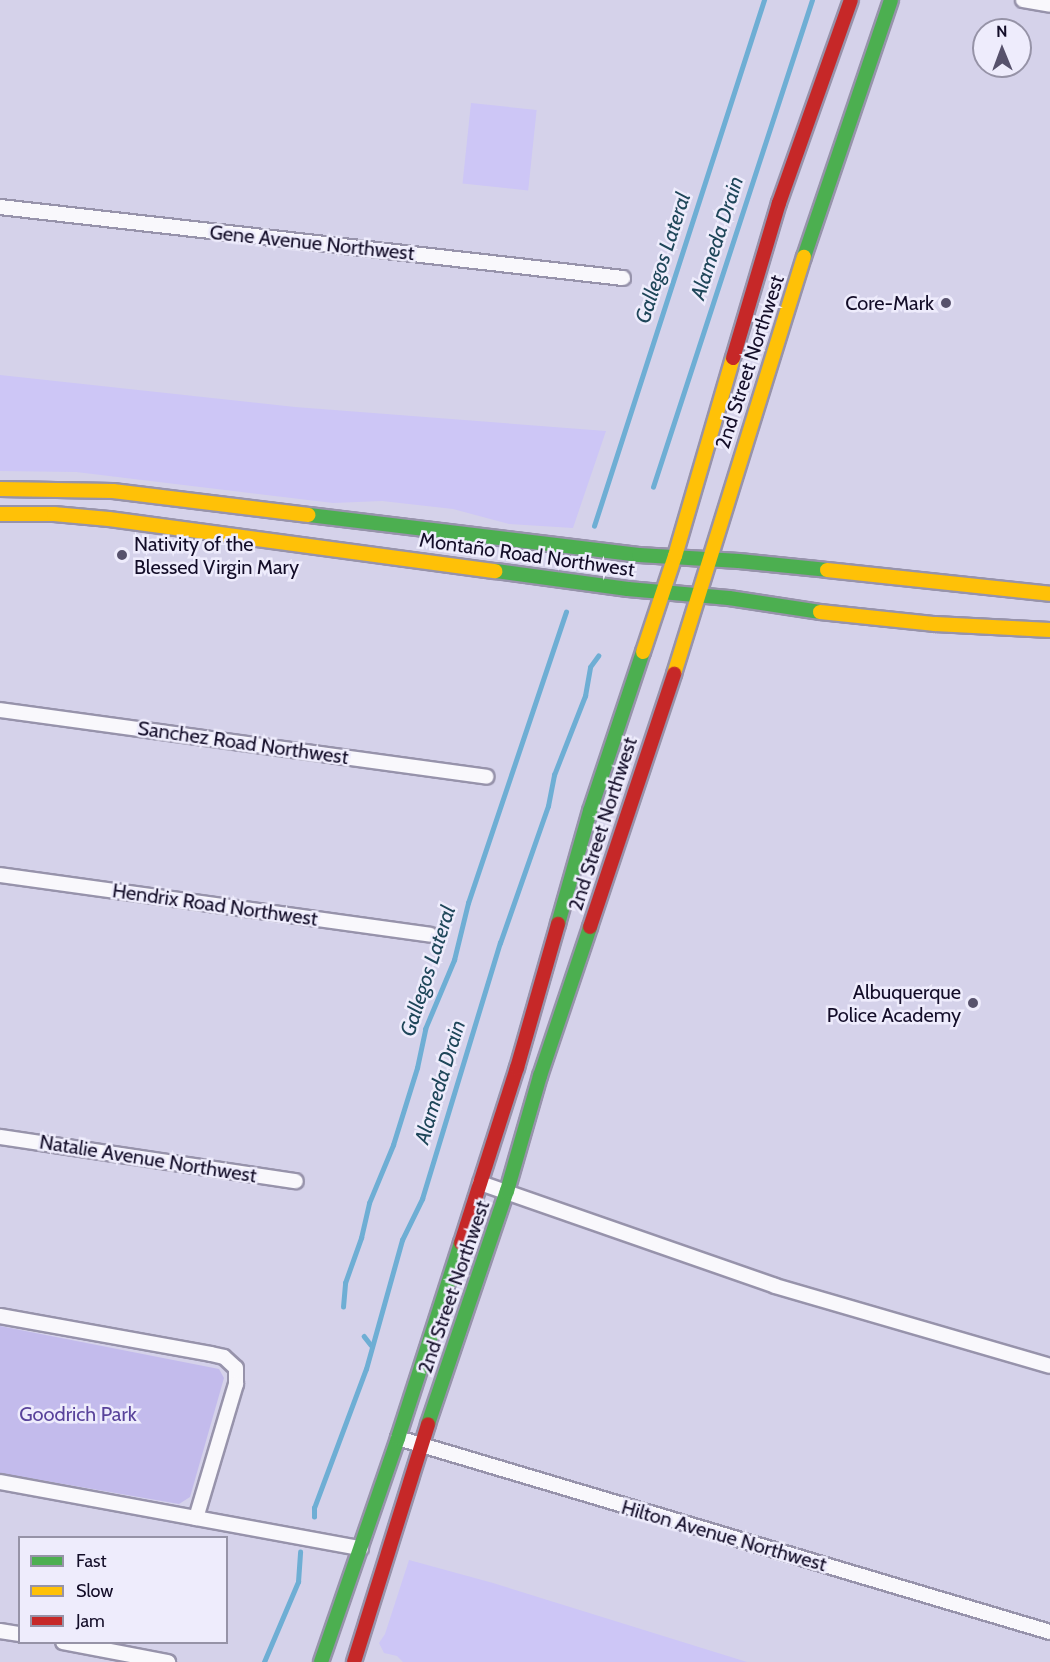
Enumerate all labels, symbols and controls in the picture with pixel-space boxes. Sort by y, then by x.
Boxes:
north arrow [972,18,1032,78]
text: N [996,22,1008,41]
water label: Alameda Drain [685,173,749,303]
water label: Gallegos Lateral [630,189,696,327]
street label: Gene Avenue Northwest [208,220,416,266]
street label: 2nd Street Northwest [711,272,789,452]
place label: Core-Mark [845,291,934,315]
marker: Core-Mark [939,296,953,310]
street label: Montaño Road Northwest [418,528,636,582]
place label: Nativity of the Blessed Virgin Mary [134,532,299,579]
marker: Nativity of the Blessed Virgin Mary [115,548,129,562]
street label: Sanchez Road Northwest [136,716,350,770]
street label: 2nd Street Northwest [564,734,642,914]
street label: Hendrix Road Northwest [111,879,319,931]
water label: Gallegos Lateral [395,902,461,1040]
place label: Albuquerque Police Academy [827,980,961,1027]
marker: Albuquerque Police Academy [966,996,980,1010]
water label: Alameda Drain [409,1017,471,1147]
street label: Natalie Avenue Northwest [38,1130,258,1188]
street label: 2nd Street Northwest [413,1197,495,1377]
park label: Goodrich Park [19,1402,137,1426]
street label: Hilton Avenue Northwest [619,1495,829,1577]
legend [18,1536,228,1644]
text: Fast [76,1550,107,1572]
text: Slow [76,1580,113,1602]
text: Jam [76,1610,105,1632]

